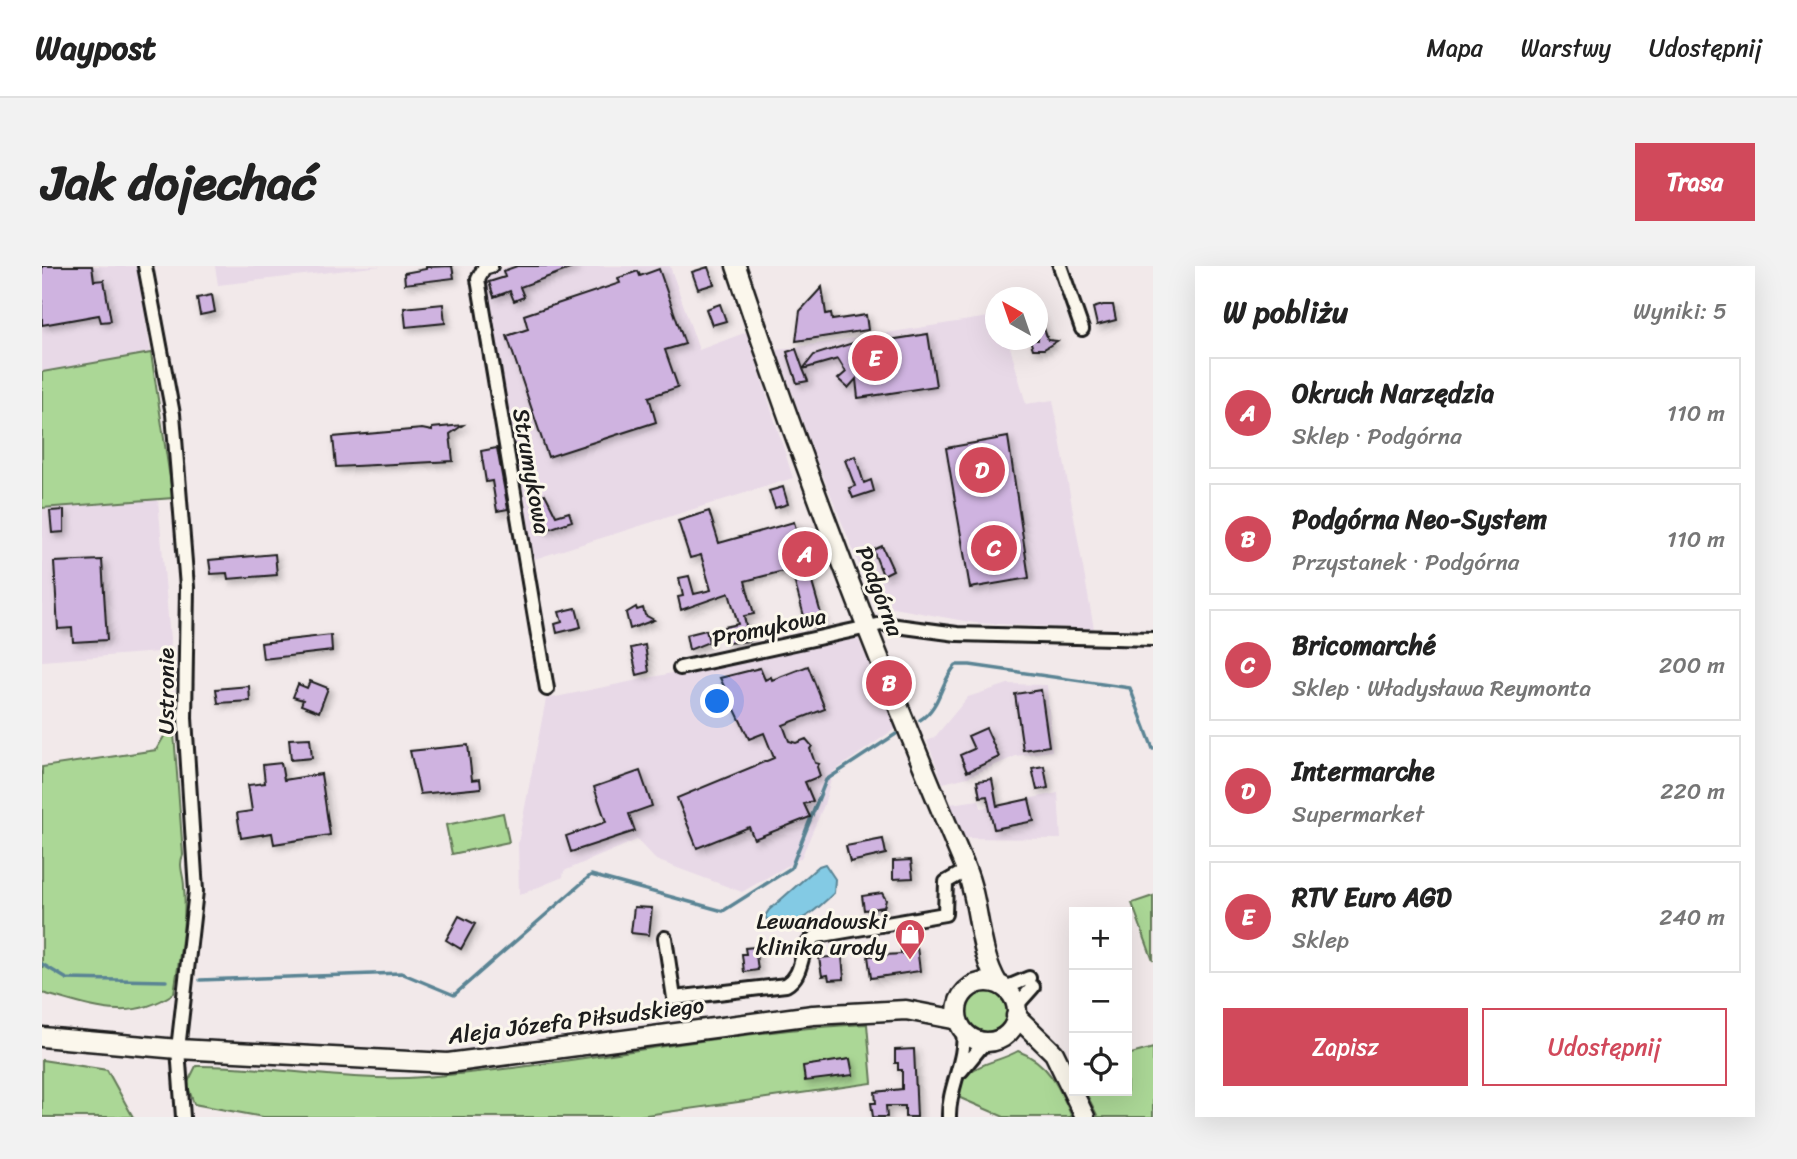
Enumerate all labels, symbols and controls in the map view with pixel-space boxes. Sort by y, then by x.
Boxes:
text: Waypost [35,19,156,77]
text: Mapa [1426,27,1483,69]
text: Warstwy [1521,27,1611,69]
text: Udostępnij [1649,27,1762,69]
text: Jak dojechać [42,139,316,226]
button: Trasa [1635,143,1755,221]
text: W pobliżu [1223,285,1348,339]
north arrow [985,287,1048,350]
text: Wyniki: 5 [1633,291,1727,332]
pin: E [852,332,898,384]
text: Okruch Narzędzia [1292,370,1494,416]
text: A [1240,393,1256,434]
text: 110 m [1667,393,1725,434]
street label: Strumykowa [500,405,563,538]
text: Sklep · Podgórna [1292,416,1462,457]
pin: D [959,444,1005,496]
text: Podgórna Neo-System [1292,496,1547,542]
text: B [1241,519,1255,560]
text: 110 m [1667,519,1725,560]
pin: C [971,522,1017,574]
pin: A [782,528,828,580]
street label: Podgórna [843,540,916,643]
text: Przystanek · Podgórna [1292,542,1519,583]
street label: Promykowa [708,595,830,660]
text: Bricomarché [1292,622,1436,668]
text: C [1241,645,1255,686]
text: 200 m [1659,645,1725,686]
street label: Ustronie [146,648,187,734]
pin: B [866,657,912,709]
text: Sklep · Władysława Reymonta [1292,668,1591,709]
your location [700,684,734,718]
text: Intermarche [1292,748,1435,794]
text: D [1241,771,1255,812]
text: 220 m [1660,771,1725,812]
text: Supermarket [1292,794,1424,835]
text: RTV Euro AGD [1292,874,1451,920]
text: E [1242,897,1254,938]
text: 240 m [1659,897,1725,938]
place label: Lewandowski klinika urody [756,901,888,968]
map controls [1069,907,1132,1096]
button: + [1069,907,1132,970]
shop icon: Lewandowski klinika urody [893,917,927,961]
text: Sklep [1292,920,1349,961]
button: − [1069,970,1132,1033]
street label: Aleja Józefa Piłsudskiego [445,984,706,1057]
button: Zapisz [1223,1008,1468,1086]
button: Udostępnij [1482,1008,1727,1086]
button: locate [1069,1033,1132,1096]

